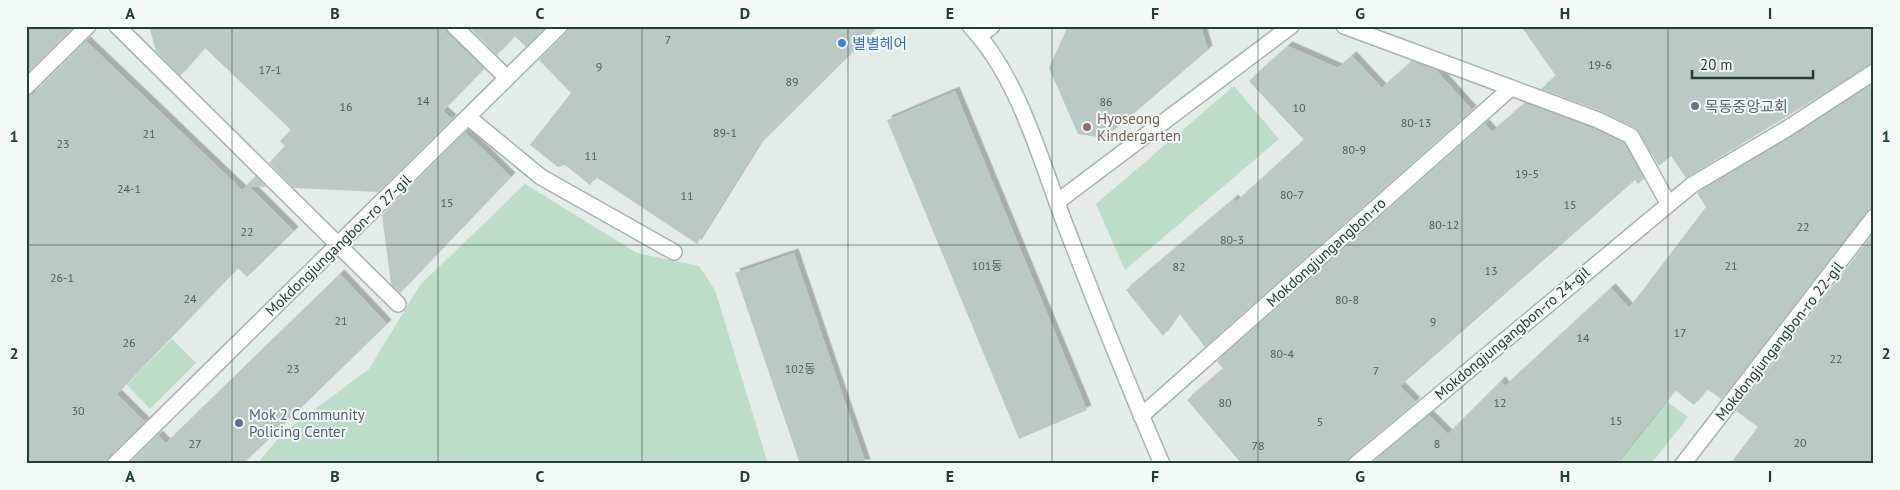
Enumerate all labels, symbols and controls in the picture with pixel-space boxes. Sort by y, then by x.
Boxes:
text: A [125,3,135,23]
text: B [330,3,340,23]
text: C [536,3,545,23]
text: D [740,3,750,23]
text: E [946,3,954,23]
text: F [1151,3,1159,23]
text: G [1355,3,1365,23]
text: H [1560,3,1570,23]
text: I [1768,3,1772,23]
house number: 7 [665,32,671,47]
place label: 별별헤어 [852,34,907,53]
marker: 별별헤어 [836,37,848,49]
scale bar [1692,48,1814,80]
text: 20 m [1700,55,1733,74]
house number: 19-6 [1588,57,1612,72]
house number: 9 [596,59,602,74]
house number: 17-1 [258,62,282,77]
house number: 89 [785,74,799,89]
house number: 14 [416,93,430,108]
house number: 86 [1099,94,1113,109]
place label: 목동중앙교회 [1705,97,1788,116]
house number: 16 [339,99,353,114]
house number: 10 [1292,100,1306,115]
marker: 목동중앙교회 [1689,100,1701,112]
place label: Hyoseong Kindergarten [1097,109,1181,145]
house number: 80-13 [1401,115,1431,130]
marker: Hyoseong Kindergarten [1081,121,1093,133]
house number: 89-1 [713,125,737,140]
text: 1 [9,126,19,146]
house number: 21 [142,126,156,141]
text: 1 [1881,126,1891,146]
house number: 23 [56,136,70,151]
house number: 80-9 [1342,142,1366,157]
house number: 11 [584,148,598,163]
house number: 19-5 [1515,166,1539,181]
street label: Mokdongjungangbon-ro 27-gil [261,170,415,320]
house number: 24-1 [117,181,141,196]
house number: 80-7 [1280,187,1304,202]
house number: 11 [680,188,694,203]
street label: Mokdongjungangbon-ro [1262,193,1390,311]
house number: 15 [440,195,454,210]
house number: 15 [1563,197,1577,212]
house number: 80-12 [1429,217,1459,232]
house number: 22 [1796,219,1810,234]
house number: 22 [240,224,254,239]
house number: 80-3 [1220,232,1244,247]
house number: 101동 [972,258,1002,273]
street label: Mokdongjungangbon-ro 22-gil [1711,258,1847,424]
house number: 21 [1724,258,1738,273]
house number: 82 [1172,259,1186,274]
street label: Mokdongjungangbon-ro 24-gil [1431,262,1594,403]
house number: 13 [1484,263,1498,278]
house number: 26-1 [50,270,74,285]
house number: 24 [183,291,197,306]
house number: 80-8 [1335,292,1359,307]
house number: 21 [334,313,348,328]
house number: 9 [1430,314,1436,329]
house number: 17 [1673,325,1687,340]
house number: 14 [1576,330,1590,345]
house number: 26 [122,335,136,350]
text: 2 [9,343,19,363]
text: 2 [1881,343,1891,363]
house number: 80-4 [1270,346,1294,361]
house number: 22 [1829,351,1843,365]
house number: 23 [286,361,300,376]
house number: 102동 [785,361,815,376]
house number: 7 [1373,363,1379,378]
house number: 80 [1218,395,1232,410]
house number: 12 [1493,395,1507,410]
house number: 30 [71,403,85,418]
place label: Mok 2 Community Policing Center [249,405,365,441]
house number: 15 [1609,413,1623,428]
house number: 5 [1317,414,1323,429]
marker: Mok 2 Community Policing Center [233,417,245,429]
house number: 20 [1793,435,1807,450]
house number: 27 [188,436,202,451]
house number: 8 [1434,436,1440,451]
house number: 78 [1251,438,1265,453]
text: A [125,466,135,486]
text: B [330,466,340,486]
text: C [536,466,545,486]
text: D [740,466,750,486]
text: E [946,466,954,486]
text: F [1151,466,1159,486]
text: G [1355,466,1365,486]
text: H [1560,466,1570,486]
text: I [1768,466,1772,486]

